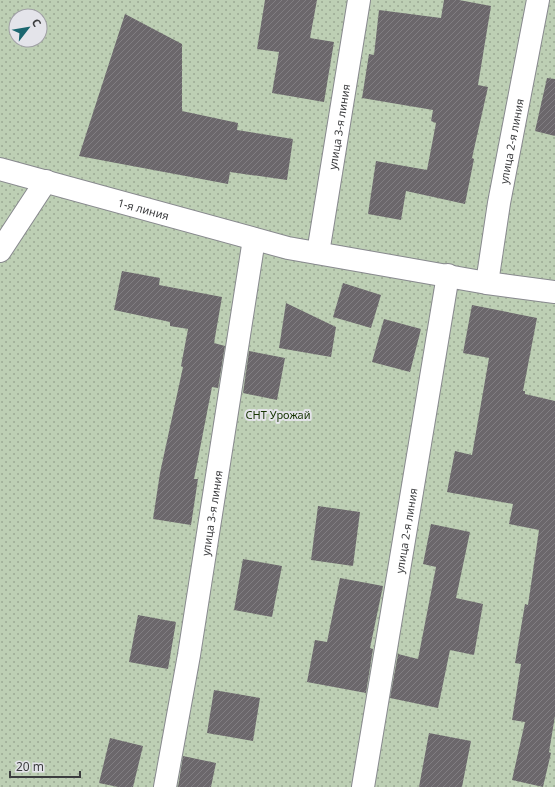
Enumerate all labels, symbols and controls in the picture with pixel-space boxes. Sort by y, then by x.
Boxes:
north arrow [8,8,48,48]
text: С [29,16,45,30]
street label: улица 3-я линия [324,83,353,171]
street label: улица 2-я линия [495,97,526,185]
street label: 1-я линия [116,194,171,223]
park label: СНТ Урожай [246,407,310,422]
street label: улица 3-я линия [197,469,225,557]
street label: улица 2-я линия [391,487,420,574]
scale bar [10,753,80,779]
text: 20 m [16,758,44,775]

